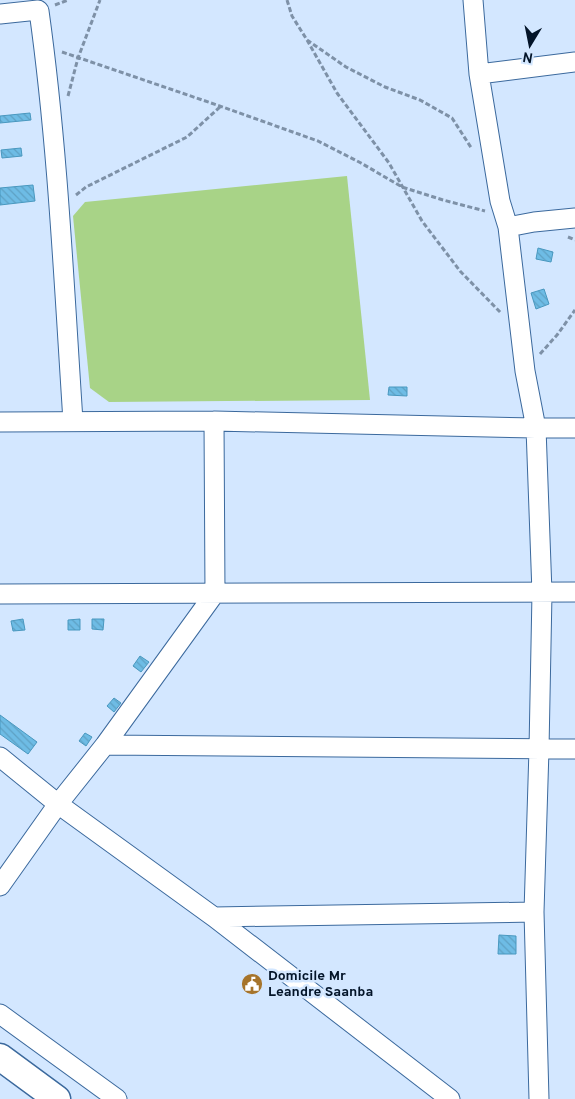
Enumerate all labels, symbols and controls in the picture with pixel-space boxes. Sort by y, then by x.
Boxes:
north arrow [505,20,555,70]
text: N [522,47,534,66]
place label: Domicile Mr Leandre Saanba [268,968,373,1001]
public building icon: Domicile Mr Leandre Saanba [240,972,264,996]

